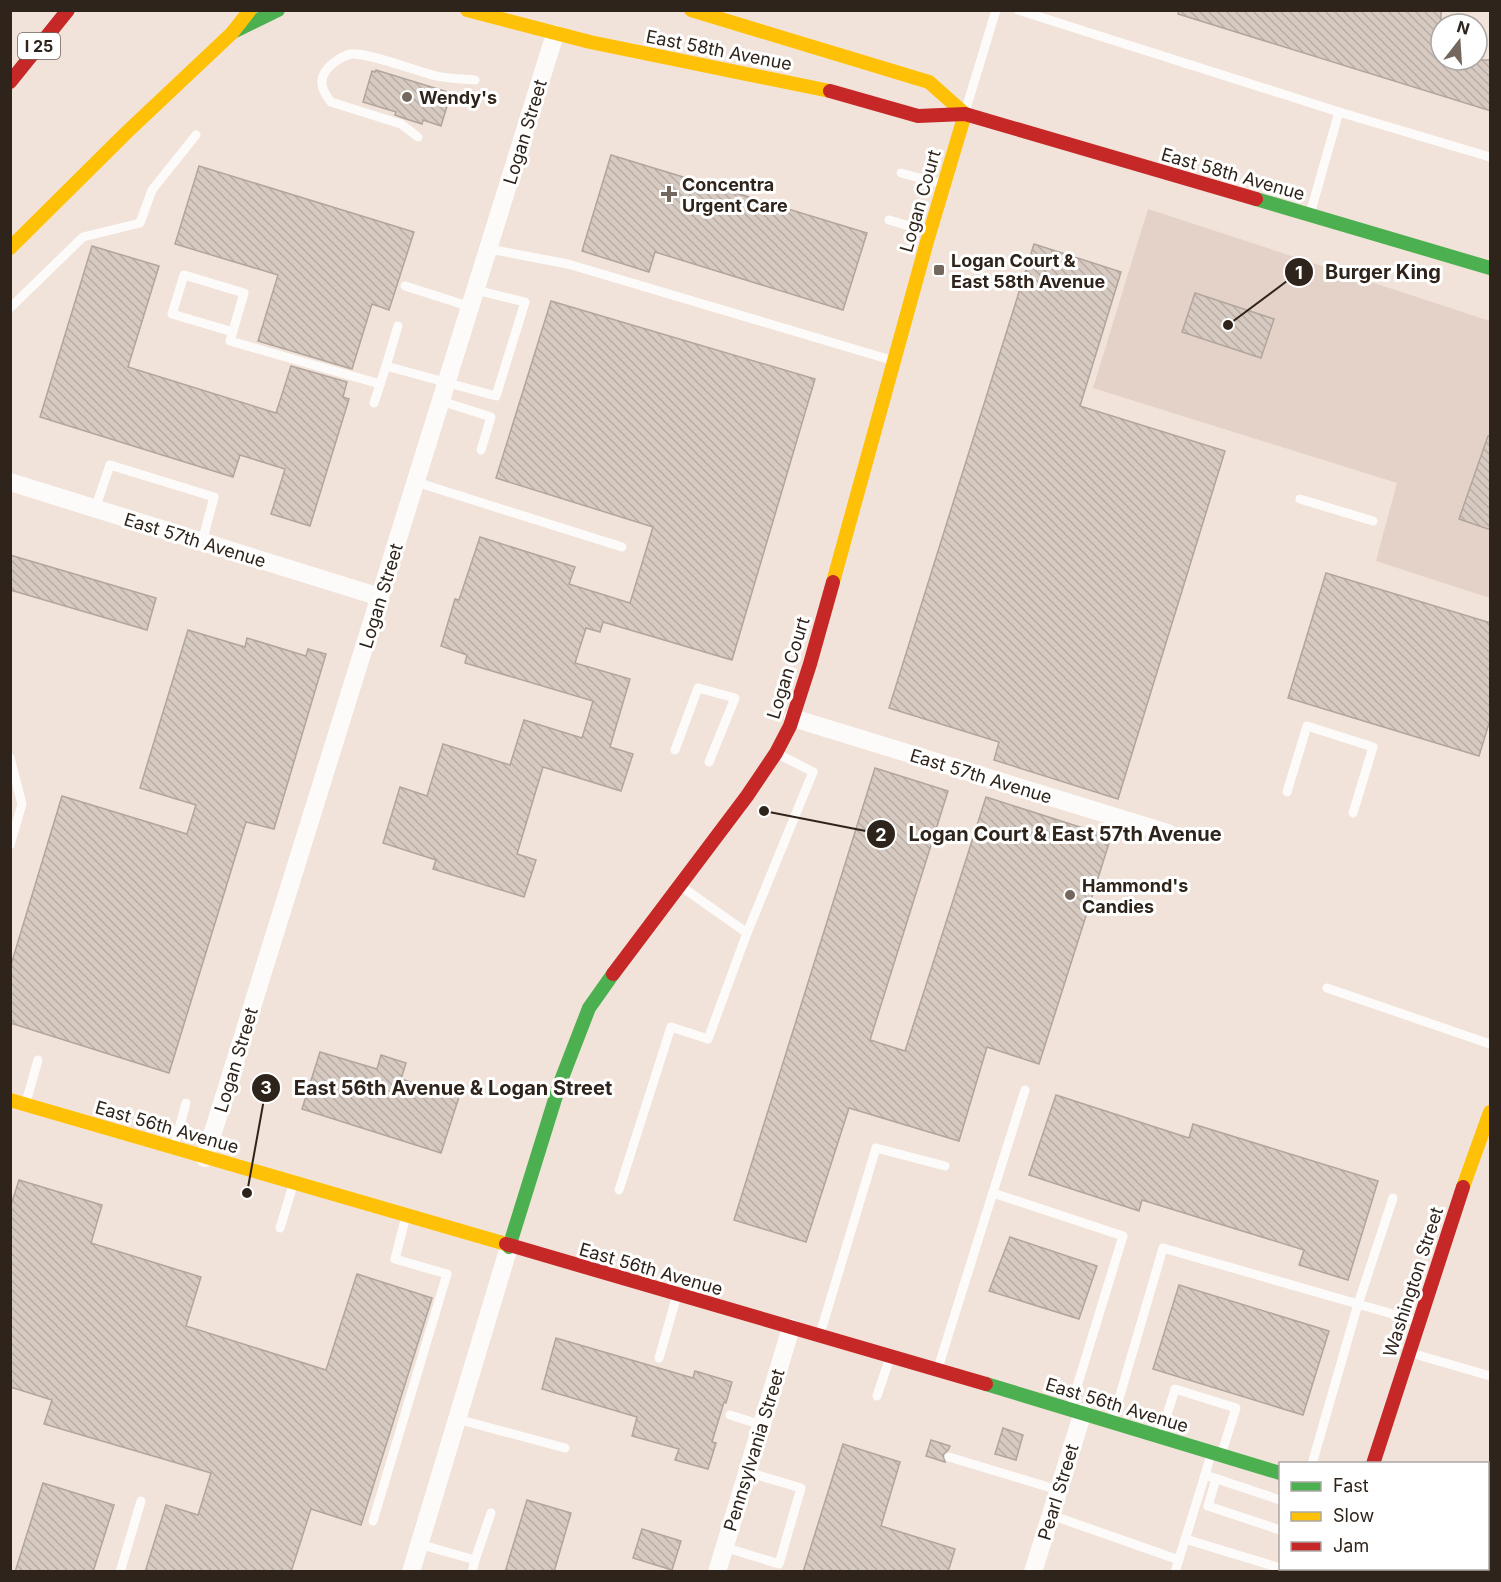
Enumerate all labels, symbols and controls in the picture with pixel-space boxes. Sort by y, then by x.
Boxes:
north arrow [1429,12,1489,72]
text: N [1455,16,1472,39]
street label: East 58th Avenue [644,26,794,74]
road number: I 25 [18,33,60,59]
street label: Logan Street [499,77,551,187]
place label: Wendy's [419,87,497,108]
marker: Wendy's [400,90,414,104]
street label: East 58th Avenue [1159,143,1307,205]
street label: Logan Court [895,147,945,255]
place label: Concentra Urgent Care [682,174,788,216]
marker: Concentra Urgent Care [660,185,678,203]
place label: Logan Court & East 58th Avenue [951,250,1105,292]
callout: Burger King [1284,253,1453,291]
text: Burger King [1325,260,1441,284]
text: 1 [1295,262,1303,283]
marker: Logan Court & East 58th Avenue [932,263,946,277]
street label: East 57th Avenue [121,508,269,572]
street label: Logan Street [355,541,407,651]
street label: Logan Court [763,614,813,721]
street label: East 57th Avenue [907,744,1055,808]
callout: Logan Court & East 57th Avenue [866,815,1233,853]
text: Logan Court & East 57th Avenue [908,822,1222,846]
text: 2 [875,824,887,845]
place label: Hammond's Candies [1082,875,1188,917]
marker: Hammond's Candies [1063,888,1077,902]
street label: Logan Street [210,1005,262,1115]
callout: East 56th Avenue & Logan Street [251,1069,624,1107]
text: East 56th Avenue & Logan Street [294,1076,612,1100]
text: 3 [260,1077,272,1098]
street label: East 56th Avenue [93,1096,241,1158]
street label: Washington Street [1379,1204,1447,1359]
street label: East 56th Avenue [577,1238,725,1300]
street label: Pennsylvania Street [719,1366,789,1534]
street label: East 56th Avenue [1043,1373,1191,1437]
street label: Pearl Street [1033,1441,1083,1543]
legend [1279,1462,1489,1570]
text: Fast [1333,1475,1369,1496]
text: Slow [1333,1505,1374,1526]
text: Jam [1333,1535,1369,1556]

